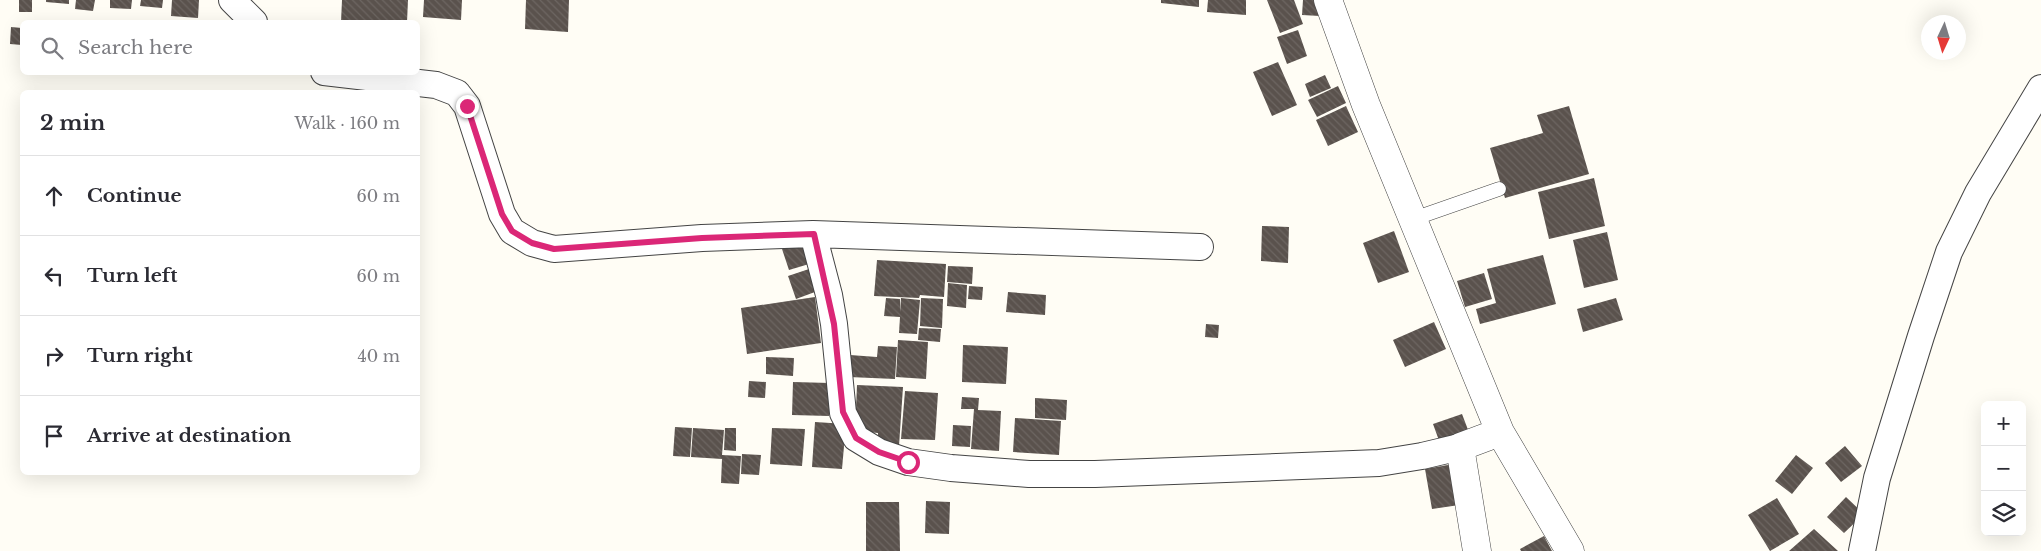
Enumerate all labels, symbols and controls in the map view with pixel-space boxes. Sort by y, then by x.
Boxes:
north arrow [1921,15,1966,60]
search box [20,20,420,75]
icon: search [38,34,66,62]
text: Search here [78,36,193,59]
route end [456,95,479,118]
text: 2 min [40,110,105,136]
text: Walk · 160 m [295,113,400,133]
icon: ahead [40,182,68,210]
text: Continue [87,184,182,207]
text: 60 m [357,186,400,206]
icon: left [40,262,68,290]
text: Turn left [87,264,178,287]
text: 60 m [357,266,400,286]
icon: right [40,342,68,370]
text: Turn right [87,344,193,367]
text: 40 m [357,346,400,366]
map controls [1981,401,2026,536]
button: + [1981,401,2026,446]
icon: arrive [40,422,68,450]
text: Arrive at destination [87,424,291,447]
button: − [1981,446,2026,491]
route start [897,451,920,474]
button: layers [1981,491,2026,536]

